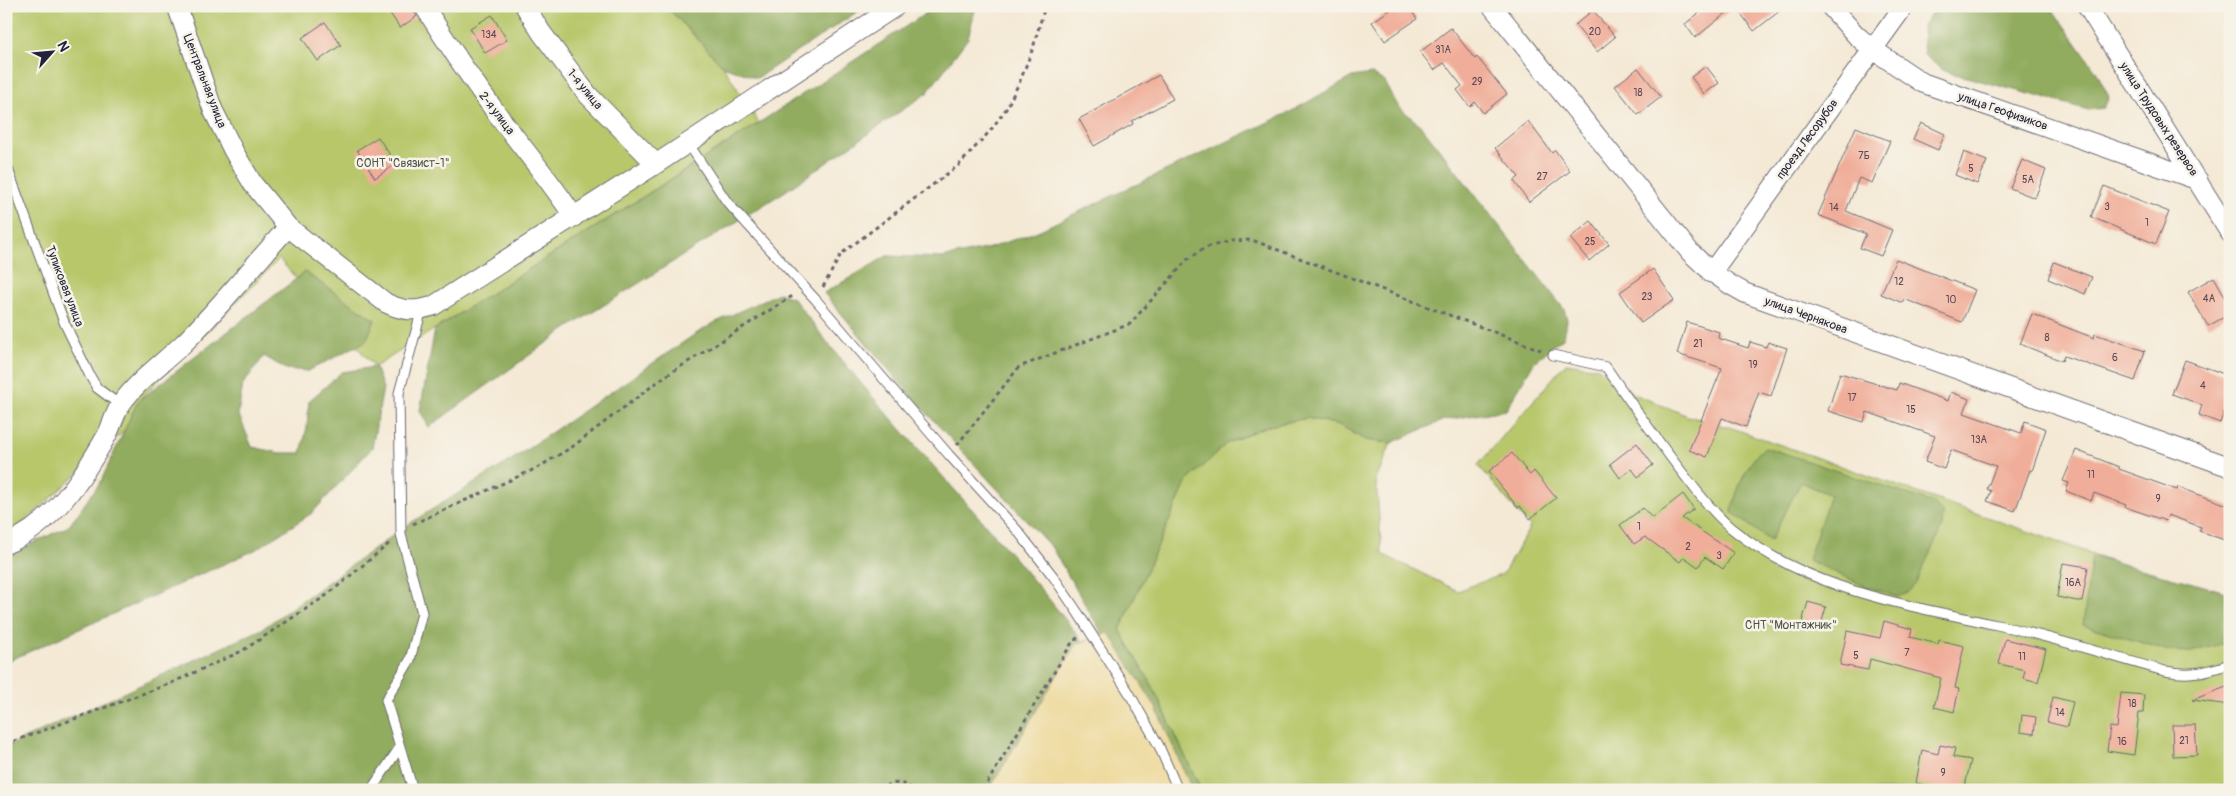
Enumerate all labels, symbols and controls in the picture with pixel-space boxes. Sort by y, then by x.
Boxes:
house number: 20 [1589,26,1601,38]
north arrow [28,28,78,78]
house number: 134 [481,29,497,41]
street label: Центральная улица [180,32,229,131]
text: N [53,38,73,54]
house number: 31А [1435,44,1451,56]
street label: улица Трудовых резервов [2116,59,2201,179]
street label: 1-я улица [564,66,606,113]
house number: 29 [1472,76,1482,88]
house number: 18 [1634,87,1642,99]
street label: 2-я улица [476,89,518,138]
street label: улица Геофизиков [1955,89,2050,134]
street label: проезд Лесорубов [1773,96,1842,182]
house number: 7Б [1858,150,1870,162]
park label: СОНТ "Связист-1" [356,156,450,171]
house number: 5 [1968,163,1974,175]
house number: 27 [1537,171,1548,183]
house number: 5А [2022,174,2034,186]
house number: 3 [2104,201,2110,213]
house number: 14 [1829,202,1839,214]
house number: 1 [2145,217,2149,229]
house number: 25 [1584,236,1596,248]
street label: Тупиковая улица [42,244,87,329]
house number: 12 [1894,276,1904,288]
house number: 23 [1642,291,1653,303]
street label: улица Чернякова [1761,293,1850,338]
house number: 4А [2203,293,2216,305]
house number: 10 [1946,294,1957,306]
house number: 8 [2044,332,2050,344]
house number: 21 [1693,338,1703,350]
house number: 6 [2112,352,2118,364]
house number: 19 [1748,359,1758,371]
house number: 4 [2200,380,2206,392]
house number: 17 [1847,392,1857,404]
house number: 15 [1906,404,1916,416]
house number: 13А [1971,434,1987,446]
house number: 11 [2087,469,2095,481]
house number: 9 [2155,493,2161,505]
house number: 1 [1637,521,1641,533]
house number: 2 [1685,541,1691,553]
house number: 3 [1716,550,1722,562]
house number: 16А [2065,577,2082,589]
park label: СНТ "Монтажник" [1745,618,1837,633]
house number: 7 [1904,647,1910,659]
house number: 5 [1853,650,1859,662]
house number: 11 [2018,651,2026,663]
house number: 18 [2128,698,2136,710]
house number: 14 [2055,707,2065,719]
house number: 21 [2179,735,2189,747]
house number: 16 [2117,736,2127,748]
house number: 9 [1940,767,1946,779]

